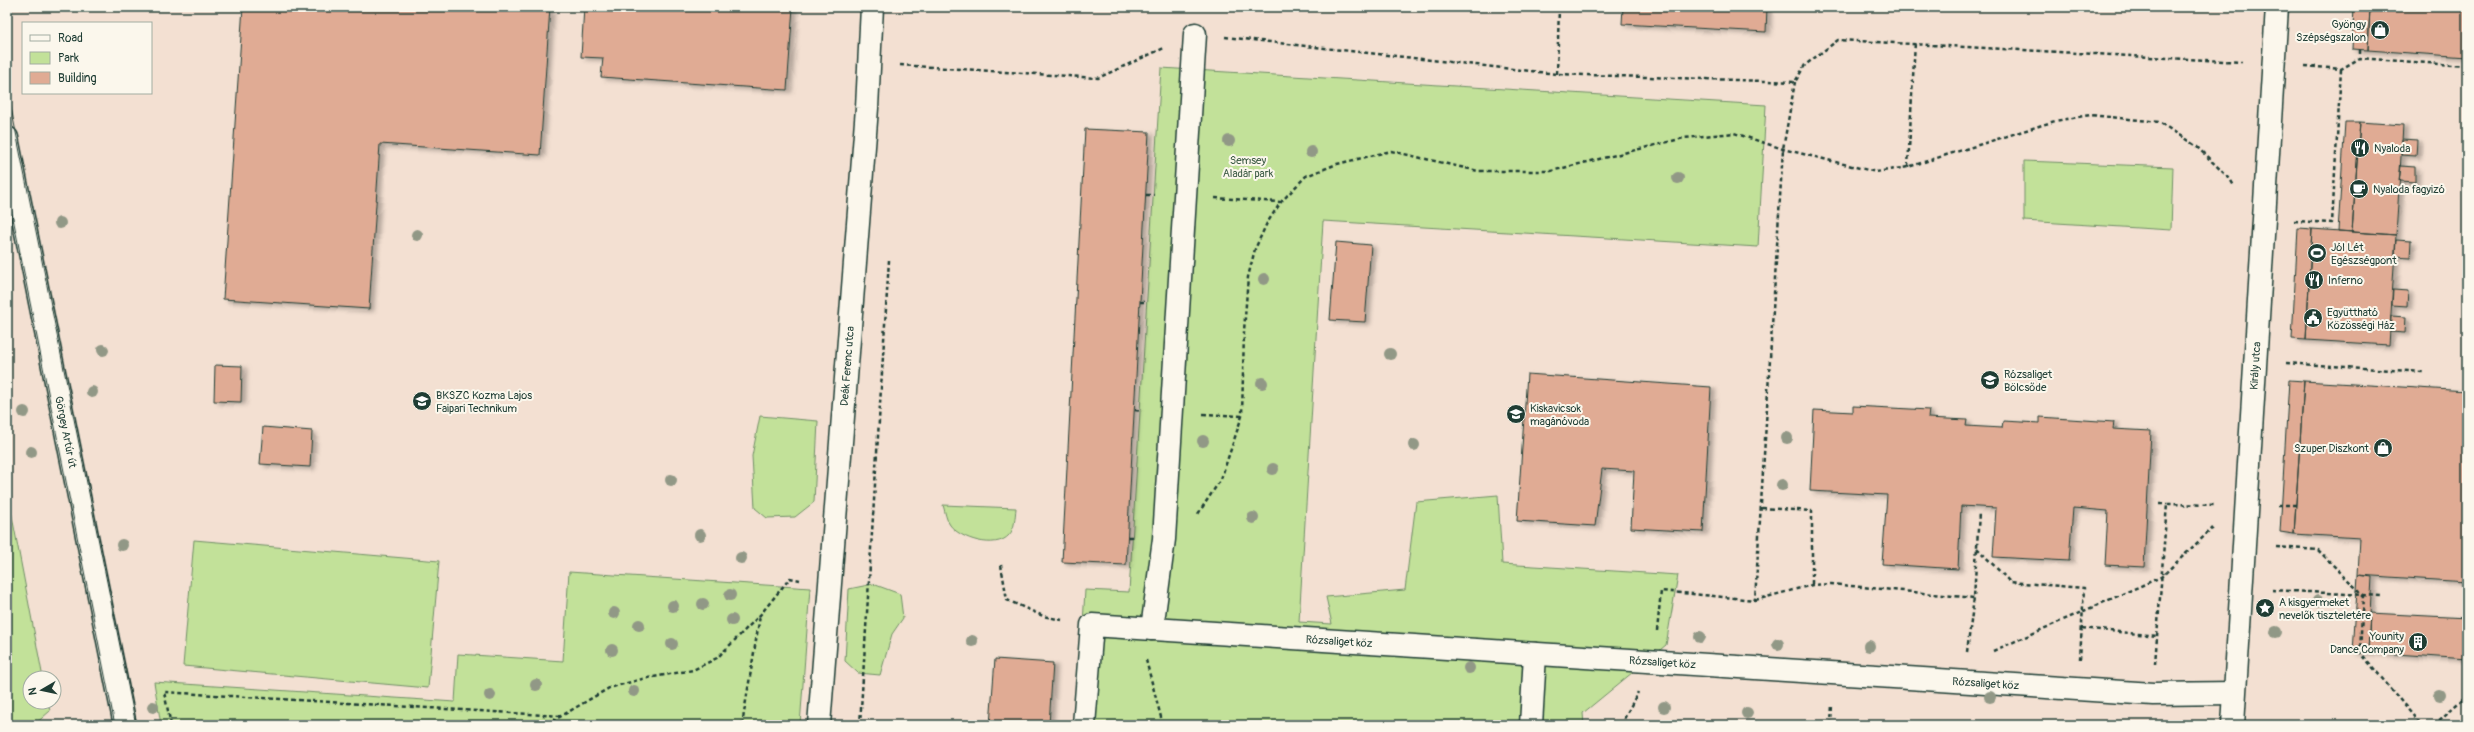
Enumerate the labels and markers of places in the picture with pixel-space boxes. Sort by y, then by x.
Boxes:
place label: Gyöngy Szépségszalon [2296,18,2366,44]
shop icon: Gyöngy Szépségszalon [2369,19,2391,41]
restaurant icon: Nyaloda [2349,137,2371,159]
place label: Nyaloda [2374,142,2410,155]
cafe icon: Nyaloda fagyizó [2348,178,2370,200]
place label: Nyaloda fagyizó [2373,183,2445,196]
place label: Jól Lét Egészségpont [2331,241,2397,267]
sports icon: Jól Lét Egészségpont [2306,242,2328,264]
restaurant icon: Inferno [2303,269,2325,291]
place label: Inferno [2328,274,2363,287]
place label: Együttható Közösségi Ház [2327,306,2395,332]
public building icon: Együttható Közösségi Ház [2302,307,2324,329]
place label: Rózsaliget Bölcsőde [2004,368,2053,394]
school or university icon: Rózsaliget Bölcsőde [1979,369,2001,391]
place label: BKSZC Kozma Lajos Faipari Technikum [436,389,532,415]
school or university icon: BKSZC Kozma Lajos Faipari Technikum [411,390,433,412]
place label: Kiskavicsok magánóvoda [1530,402,1589,428]
school or university icon: Kiskavicsok magánóvoda [1505,403,1527,425]
shop icon: Szuper Diszkont [2372,437,2394,459]
place label: Szuper Diszkont [2294,442,2370,455]
place label: A kisgyermeket nevelők tiszteletére [2279,596,2372,622]
place icon: A kisgyermeket nevelők tiszteletére [2254,597,2276,619]
place label: Younity Dance Company [2330,630,2404,656]
building icon: Younity Dance Company [2407,631,2429,653]

